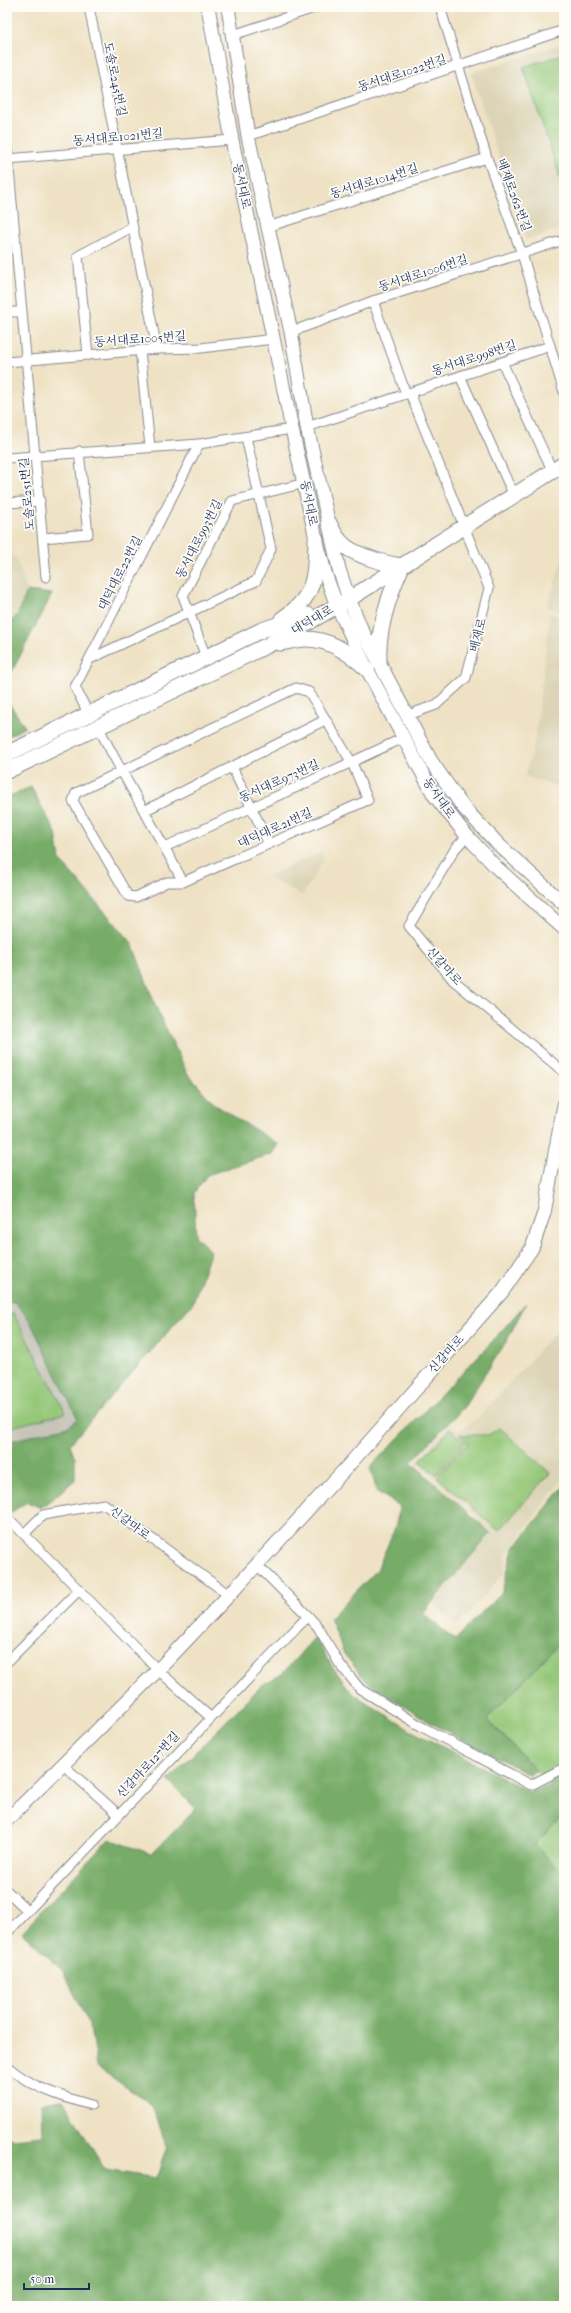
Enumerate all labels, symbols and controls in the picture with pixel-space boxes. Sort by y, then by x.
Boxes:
street label: 도솔로245번길 [101,40,129,118]
street label: 동서대로1022번길 [356,52,448,94]
street label: 동서대로1021번길 [72,126,164,148]
street label: 배재로262번길 [494,157,534,233]
street label: 동서대로1014번길 [328,161,420,201]
street label: 동서대로 [230,162,254,211]
street label: 동서대로1006번길 [376,252,470,294]
street label: 동서대로1005번길 [94,329,186,349]
street label: 동서대로998번길 [430,338,518,378]
street label: 도솔로251번길 [17,457,37,531]
street label: 동서대로 [298,479,320,527]
street label: 동서대로993번길 [173,497,225,581]
street label: 대덕대로22번길 [95,533,145,613]
street label: 대덕대로 [288,602,336,638]
street label: 배재로 [467,616,489,654]
street label: 동서대로973번길 [237,757,321,805]
street label: 동서대로 [420,775,458,821]
street label: 대덕대로21번길 [236,805,314,851]
street label: 신갈마로 [423,944,465,988]
street label: 신갈마로 [425,1332,467,1376]
street label: 신갈마로 [107,1503,153,1543]
street label: 신갈마로127번길 [114,1729,182,1801]
scale bar [24,2265,89,2291]
text: 50 m [30,2272,54,2286]

